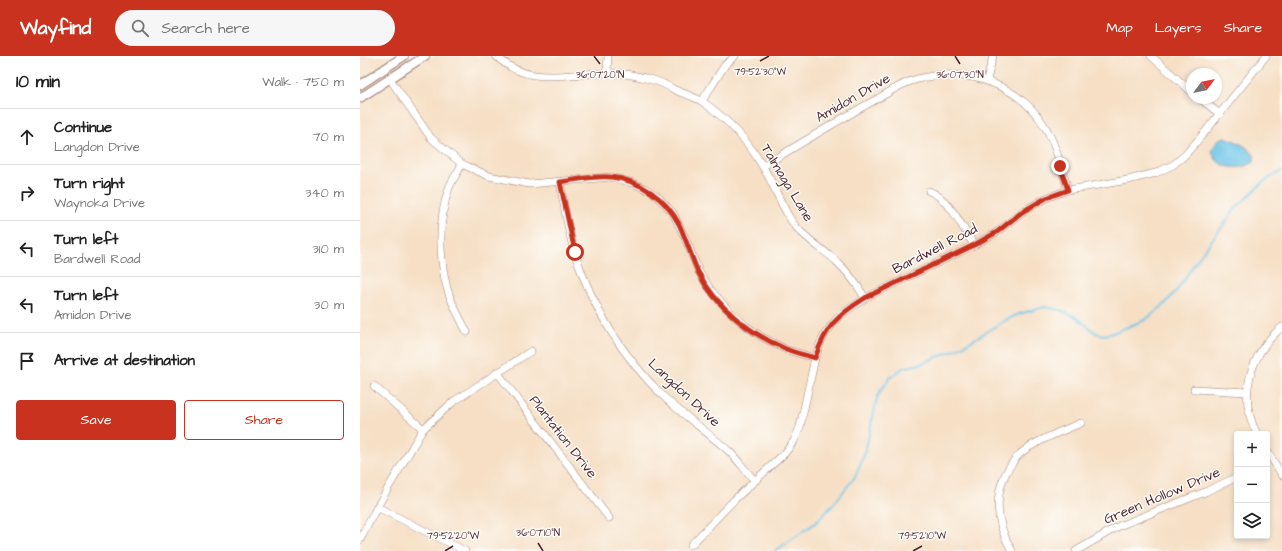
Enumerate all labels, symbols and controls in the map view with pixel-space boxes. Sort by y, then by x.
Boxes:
search box [115,10,395,46]
text: Wayfind [20,15,91,42]
icon: search [129,17,151,39]
text: Search here [161,18,250,39]
text: Map [1106,18,1133,38]
text: Layers [1155,18,1202,38]
text: Share [1224,18,1262,38]
text: 79°52'30"W [734,65,786,79]
text: 36°07'20"N [576,68,624,82]
street label: Amidon Drive [812,68,894,128]
text: 36°07'30"N [936,68,984,82]
north arrow [1186,68,1222,104]
text: 10 min [16,70,60,94]
text: Walk · 750 m [262,73,344,91]
text: Continue [54,117,112,138]
icon: ahead [16,126,38,148]
text: 70 m [312,128,344,146]
text: Langdon Drive [54,138,140,156]
street label: Talmaga Lane [756,140,818,226]
route end [1051,157,1069,175]
text: Turn right [54,173,125,194]
icon: right [16,182,38,204]
text: 340 m [305,184,344,202]
text: Waynoka Drive [54,194,145,212]
street label: Bardwell Road [889,219,981,279]
text: Turn left [54,229,118,250]
icon: left [16,238,38,260]
text: 310 m [312,240,344,258]
route start [566,243,584,261]
text: Bardwell Road [54,250,140,268]
text: Turn left [54,285,118,306]
icon: left [16,294,38,316]
text: 30 m [314,296,344,314]
text: Amidon Drive [54,306,131,324]
icon: arrive [16,350,38,372]
text: Arrive at destination [54,350,195,371]
street label: Langdon Drive [643,354,725,432]
street label: Plantation Drive [524,391,602,483]
button: Save [16,400,176,440]
button: Share [184,400,344,440]
map controls [1234,431,1270,539]
button: + [1234,431,1270,467]
street label: Green Hollow Drive [1101,462,1224,530]
button: − [1234,467,1270,503]
button: layers [1234,503,1270,539]
text: 36°07'10"N [516,526,560,540]
text: 79°52'20"W [427,529,480,543]
text: 79°52'10"W [898,529,947,543]

